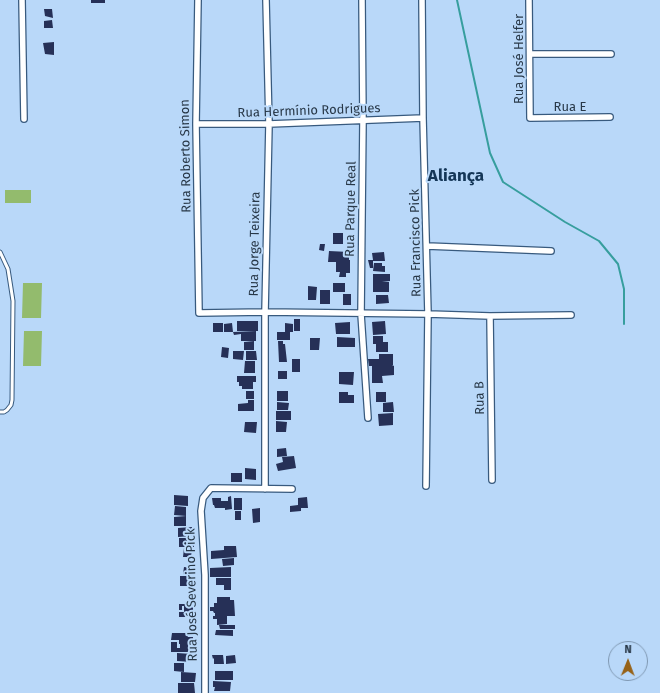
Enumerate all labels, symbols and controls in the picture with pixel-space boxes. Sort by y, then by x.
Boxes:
street label: Rua José Helfer [511,14,527,104]
street label: Rua Roberto Simon [177,99,195,213]
street label: Rua E [554,99,586,115]
street label: Rua Hermínio Rodrigues [237,101,381,121]
street label: Rua Parque Real [342,161,360,257]
district label: Aliança [428,166,484,186]
street label: Rua Francisco Pick [407,189,425,297]
street label: Rua Jorge Teixeira [246,192,264,296]
street label: Rua B [472,381,488,415]
street label: Rua José Severino Pick [183,528,201,662]
north arrow [608,641,648,681]
text: N [624,643,632,656]

